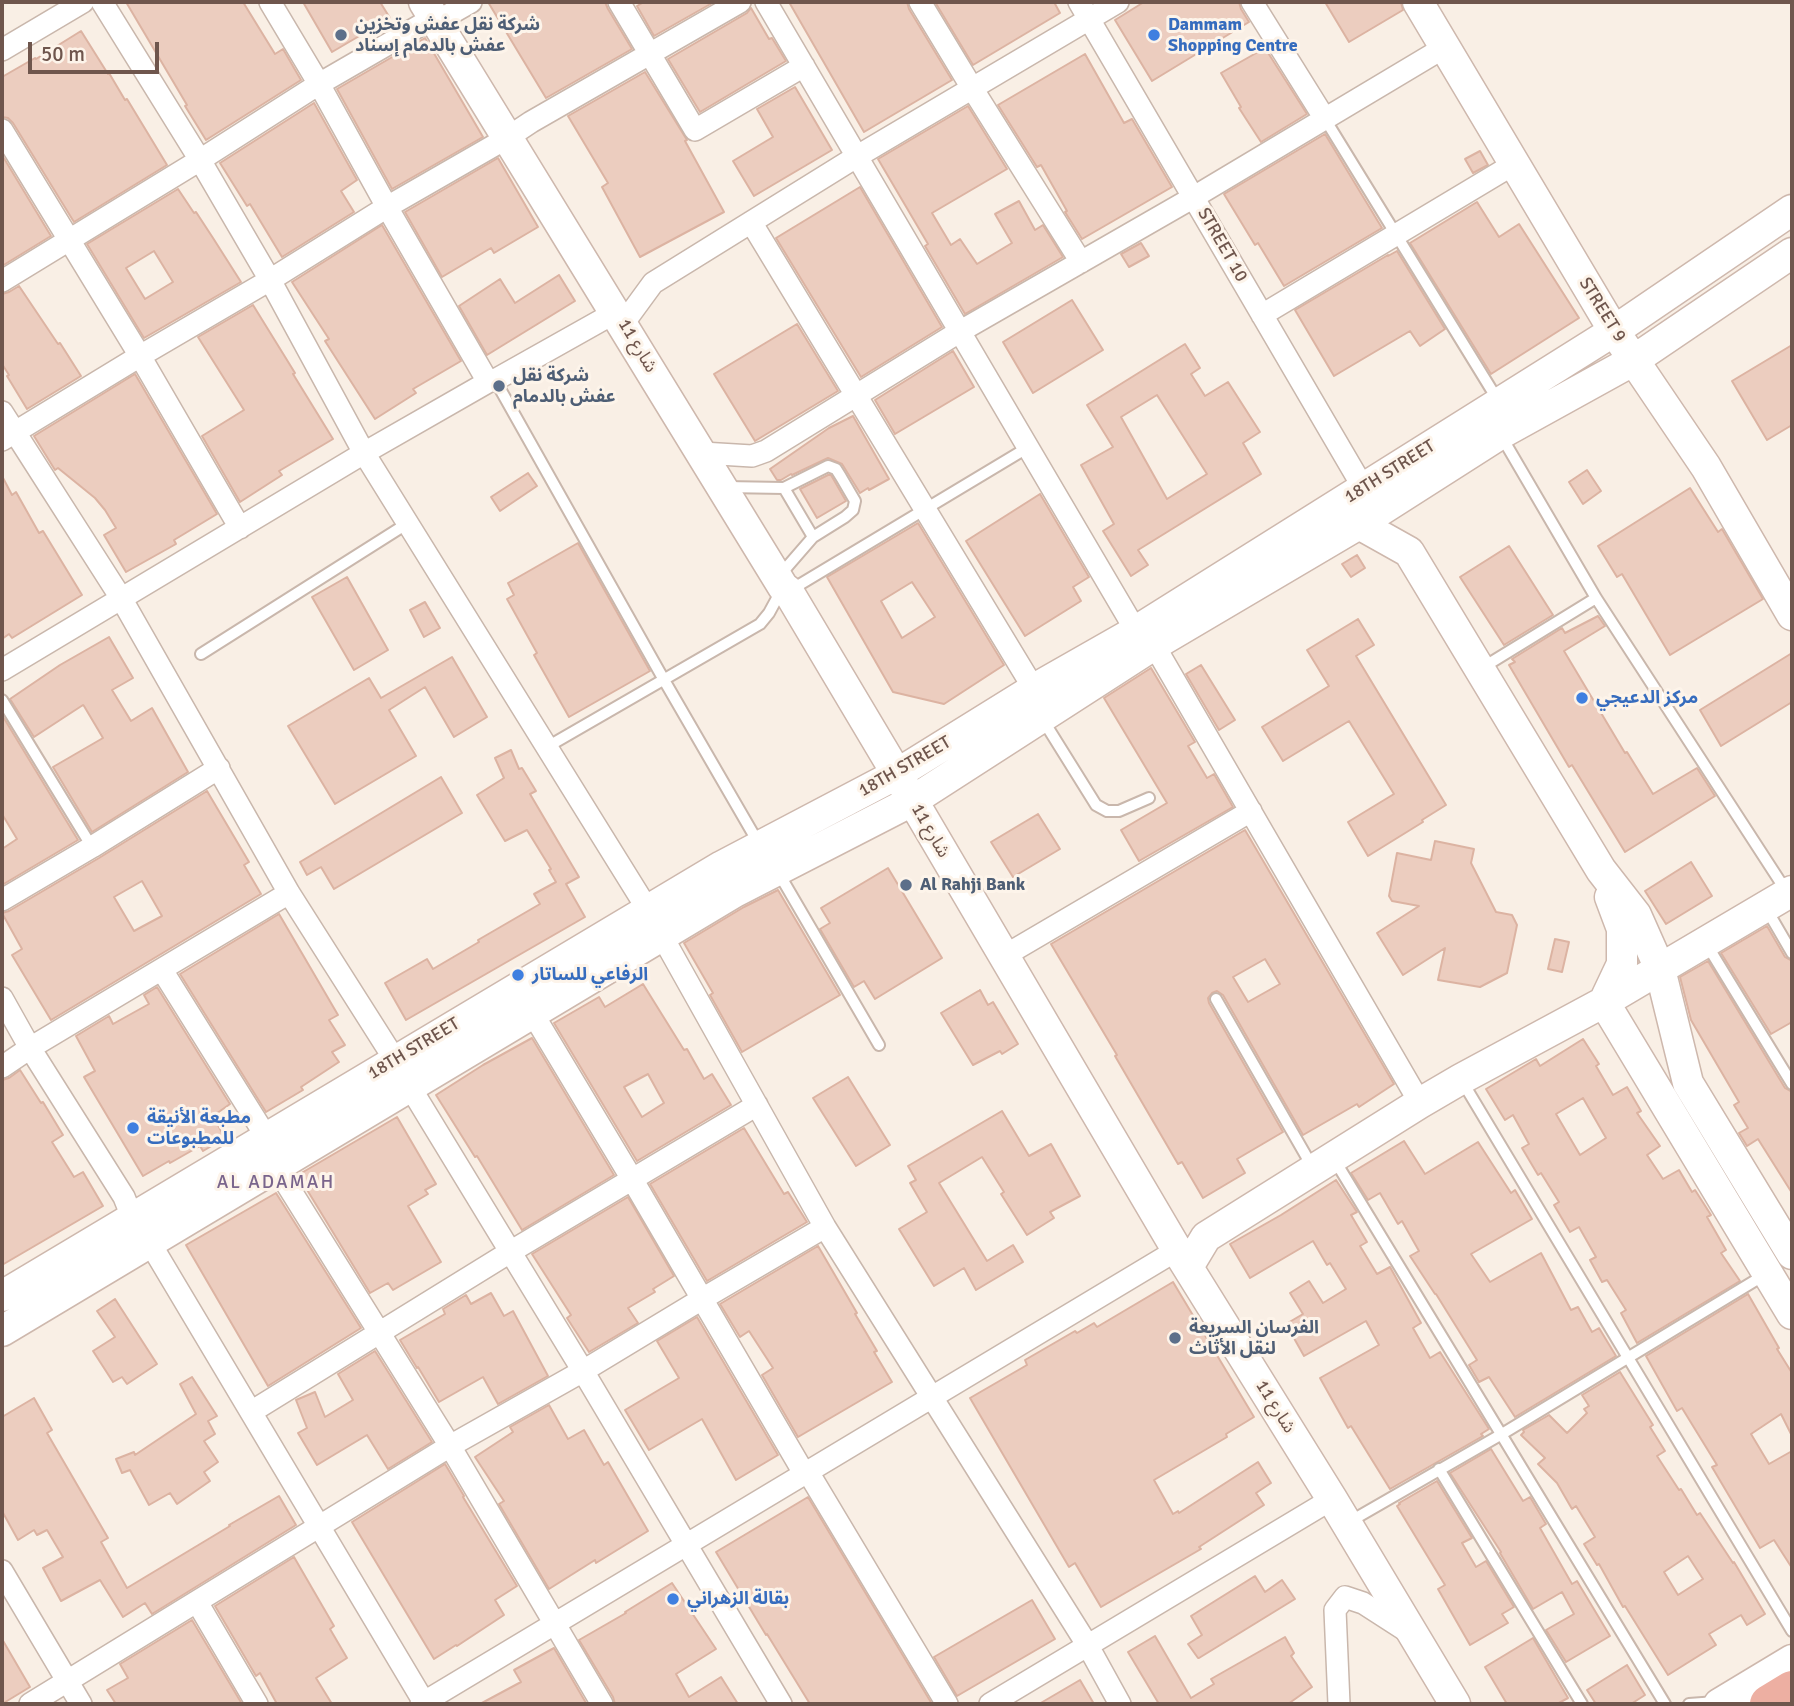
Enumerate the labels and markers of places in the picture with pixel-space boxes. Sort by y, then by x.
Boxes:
place label: شركة نقل عفش وتخزين عفش بالدمام إسناد [355,14,540,56]
place label: Dammam Shopping Centre [1168,14,1298,56]
marker: شركة نقل عفش وتخزين عفش بالدمام إسناد [333,27,349,43]
marker: Dammam Shopping Centre [1146,27,1162,43]
place label: شركة نقل عفش بالدمام [513,365,616,408]
marker: شركة نقل عفش بالدمام [491,378,507,394]
place label: مركز الدعيجي [1596,687,1698,709]
marker: مركز الدعيجي [1574,690,1590,706]
place label: Al Rahji Bank [920,874,1025,896]
marker: Al Rahji Bank [898,877,914,893]
place label: الرفاعي للساتار [532,964,648,986]
marker: الرفاعي للساتار [510,967,526,983]
place label: مطبعة الأنيقة للمطبوعات [147,1107,251,1150]
marker: مطبعة الأنيقة للمطبوعات [125,1120,141,1136]
place label: الفرسان السريعة لنقل الأثاث [1189,1317,1319,1360]
marker: الفرسان السريعة لنقل الأثاث [1167,1330,1183,1346]
place label: بقالة الزهراني [687,1588,789,1610]
marker: بقالة الزهراني [665,1591,681,1607]

